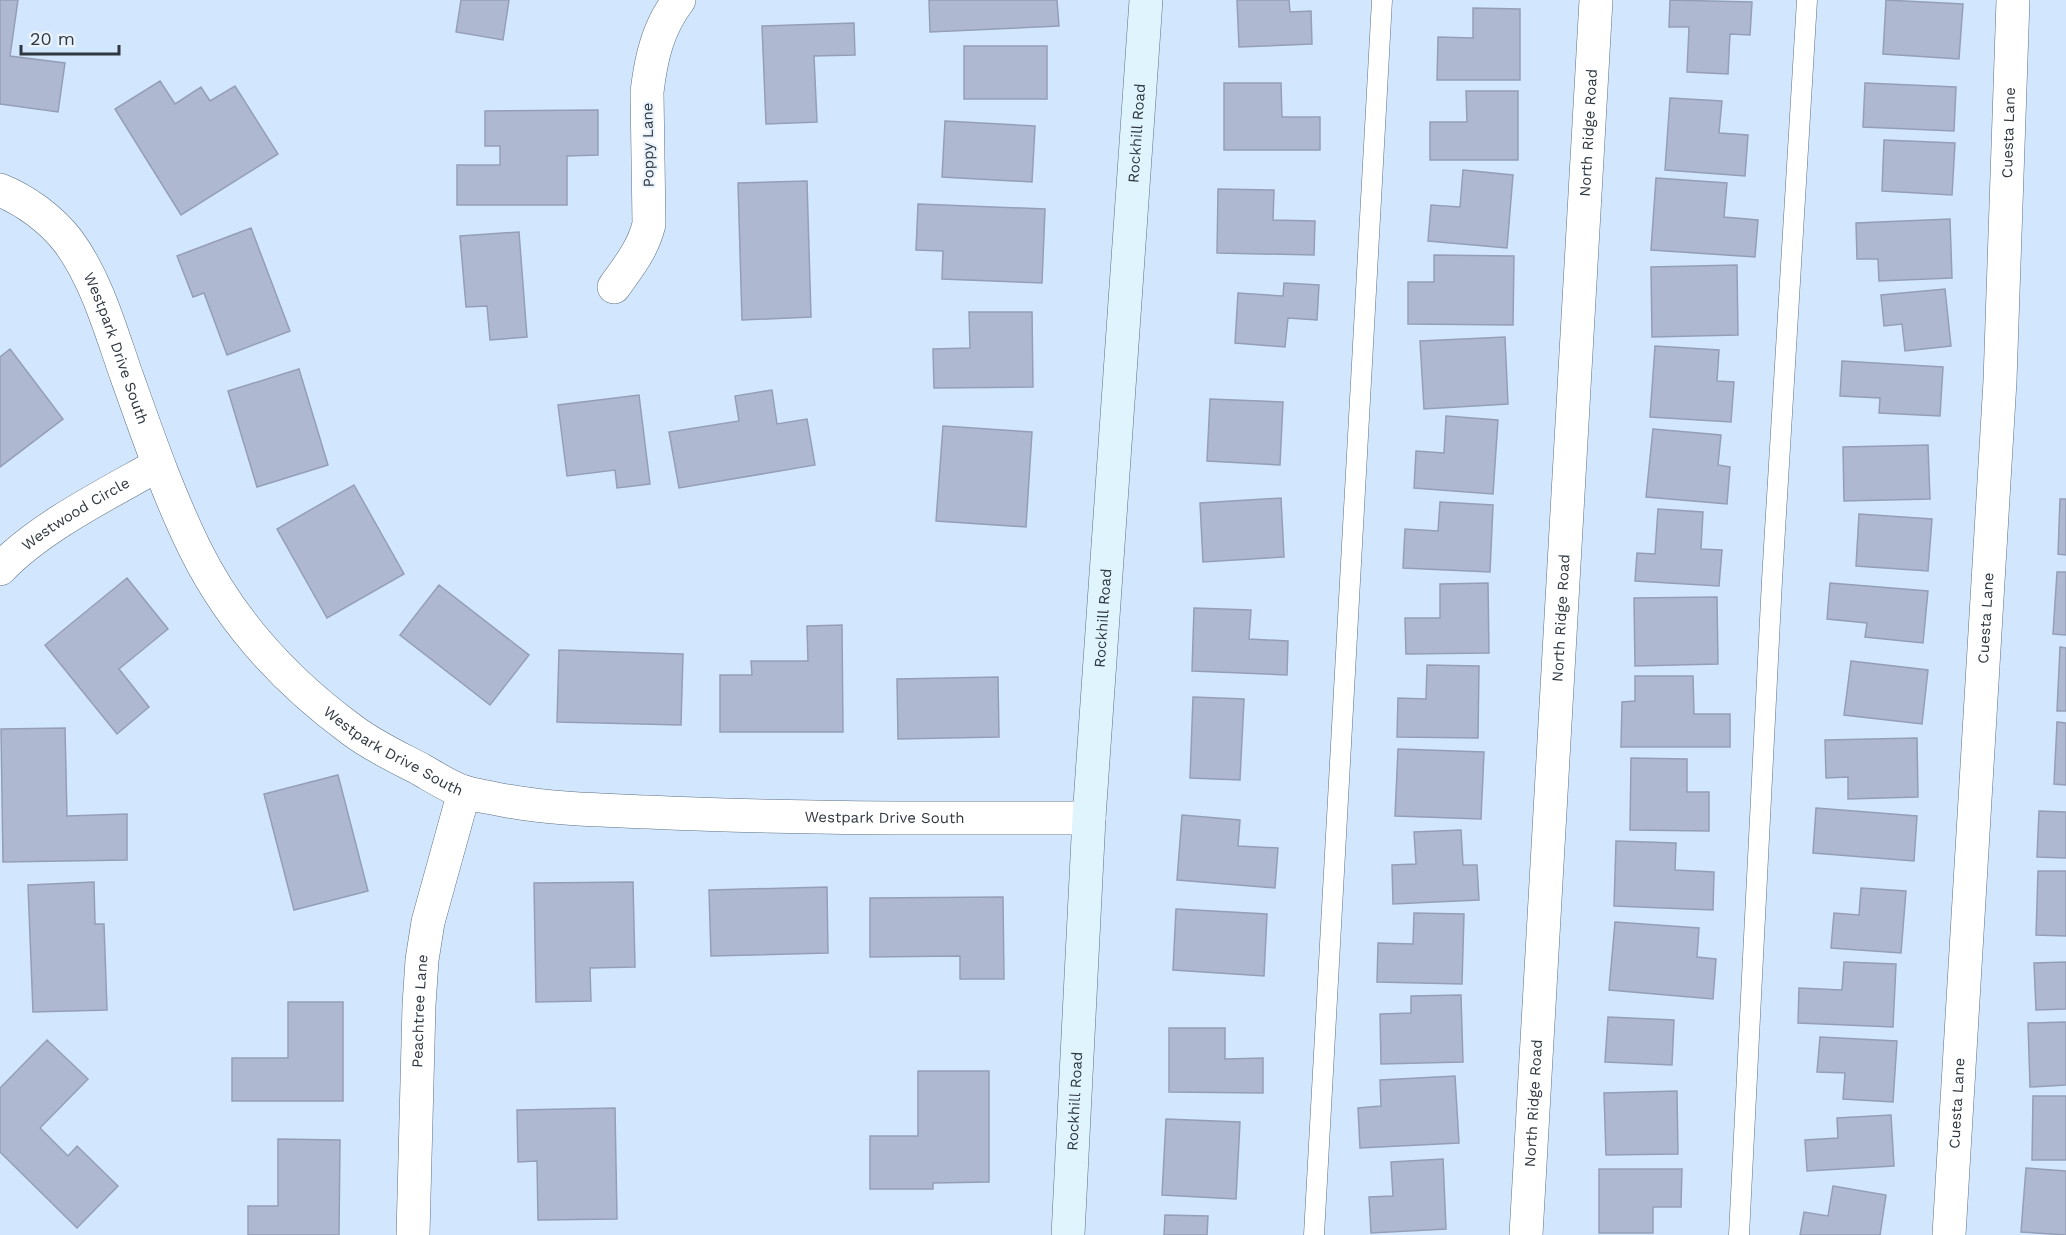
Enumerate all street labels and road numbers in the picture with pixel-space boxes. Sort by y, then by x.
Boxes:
street label: North Ridge Road [1576,68,1601,197]
street label: Rockhill Road [1124,83,1149,183]
street label: Cuesta Lane [1998,87,2019,179]
street label: Poppy Lane [638,103,658,187]
street label: Westpark Drive South [80,270,152,427]
street label: Westwood Circle [18,474,133,554]
street label: North Ridge Road [1548,554,1574,682]
street label: Rockhill Road [1091,568,1115,668]
street label: Cuesta Lane [1974,572,1998,664]
street label: Westpark Drive South [320,702,466,800]
street label: Westpark Drive South [804,808,965,827]
street label: Peachtree Lane [408,953,432,1068]
street label: North Ridge Road [1521,1039,1546,1168]
street label: Rockhill Road [1063,1051,1086,1151]
street label: Cuesta Lane [1945,1057,1969,1149]

